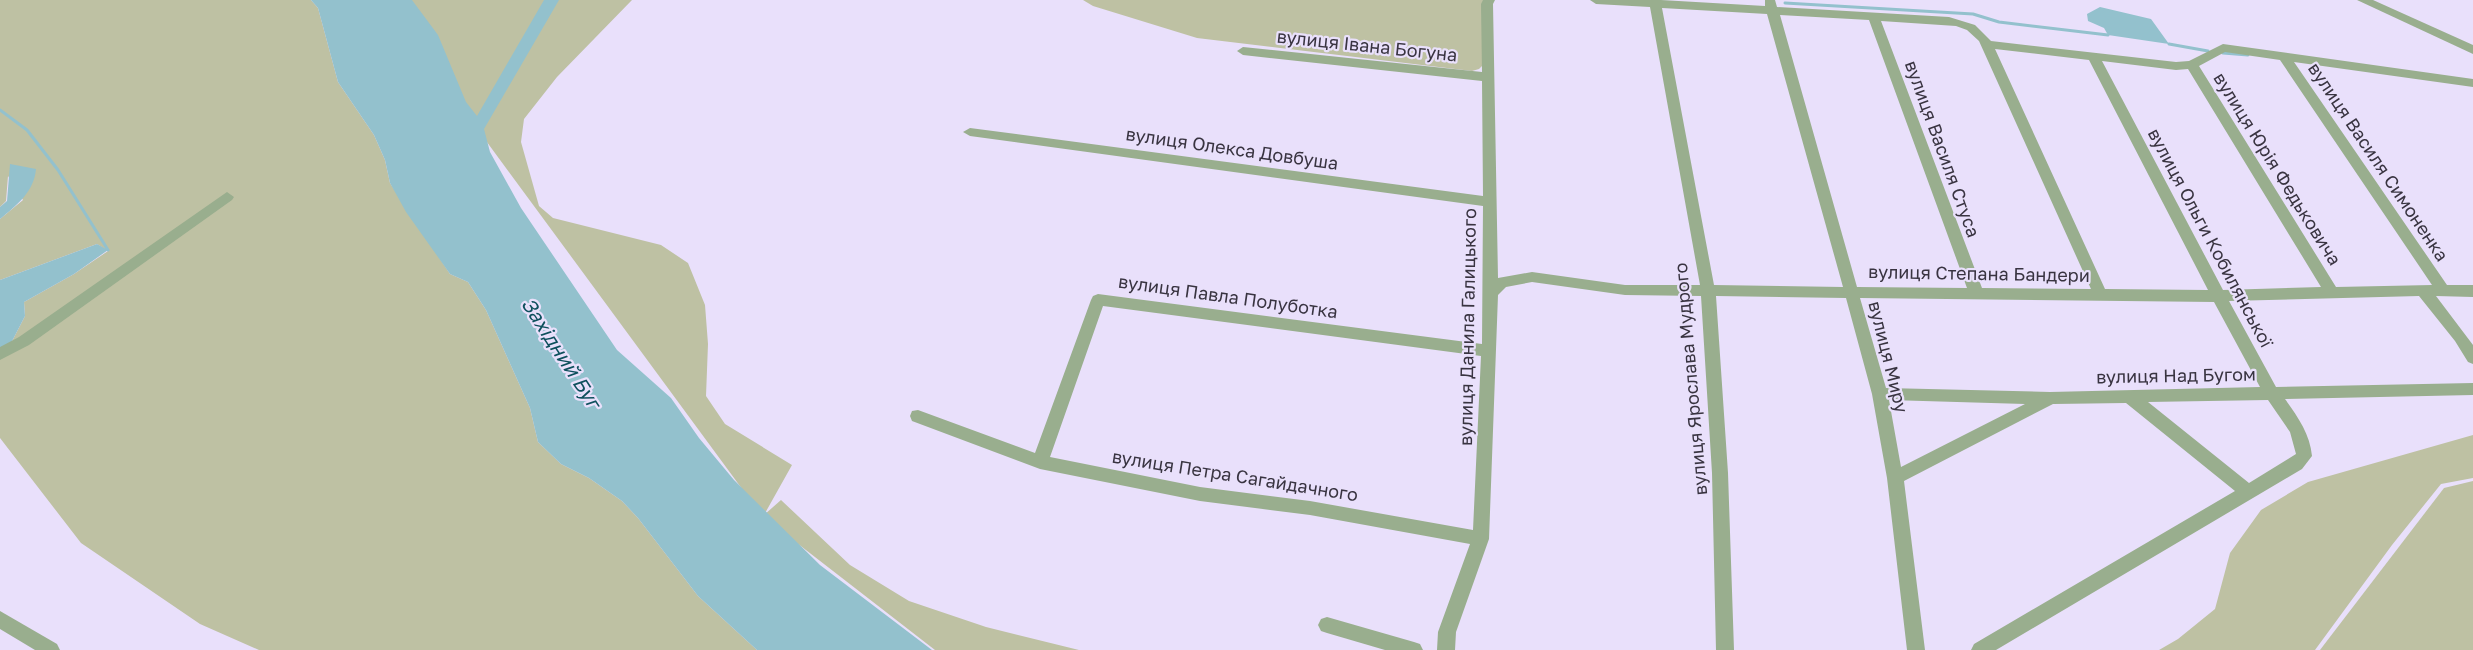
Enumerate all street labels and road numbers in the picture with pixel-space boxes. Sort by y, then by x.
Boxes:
street label: вулиця Івана Богуна [1276,25,1458,65]
street label: вулиця Василя Стуса [1901,57,1985,240]
street label: вулиця Василя Симоненка [2304,58,2454,265]
street label: вулиця Юрія Федьковича [2209,68,2346,269]
street label: вулиця Олекса Довбуша [1124,122,1340,174]
street label: вулиця Ольги Кобилянської [2144,124,2279,352]
street label: вулиця Данила Галицького [1454,208,1480,446]
street label: вулиця Степана Бандери [1868,260,2090,286]
street label: вулиця Ярослава Мудрого [1669,262,1711,496]
street label: вулиця Павла Полуботка [1117,270,1339,322]
street label: вулиця Миру [1864,299,1913,415]
street label: вулиця Над Бугом [2096,363,2256,387]
street label: вулиця Петра Сагайдачного [1111,445,1360,505]

